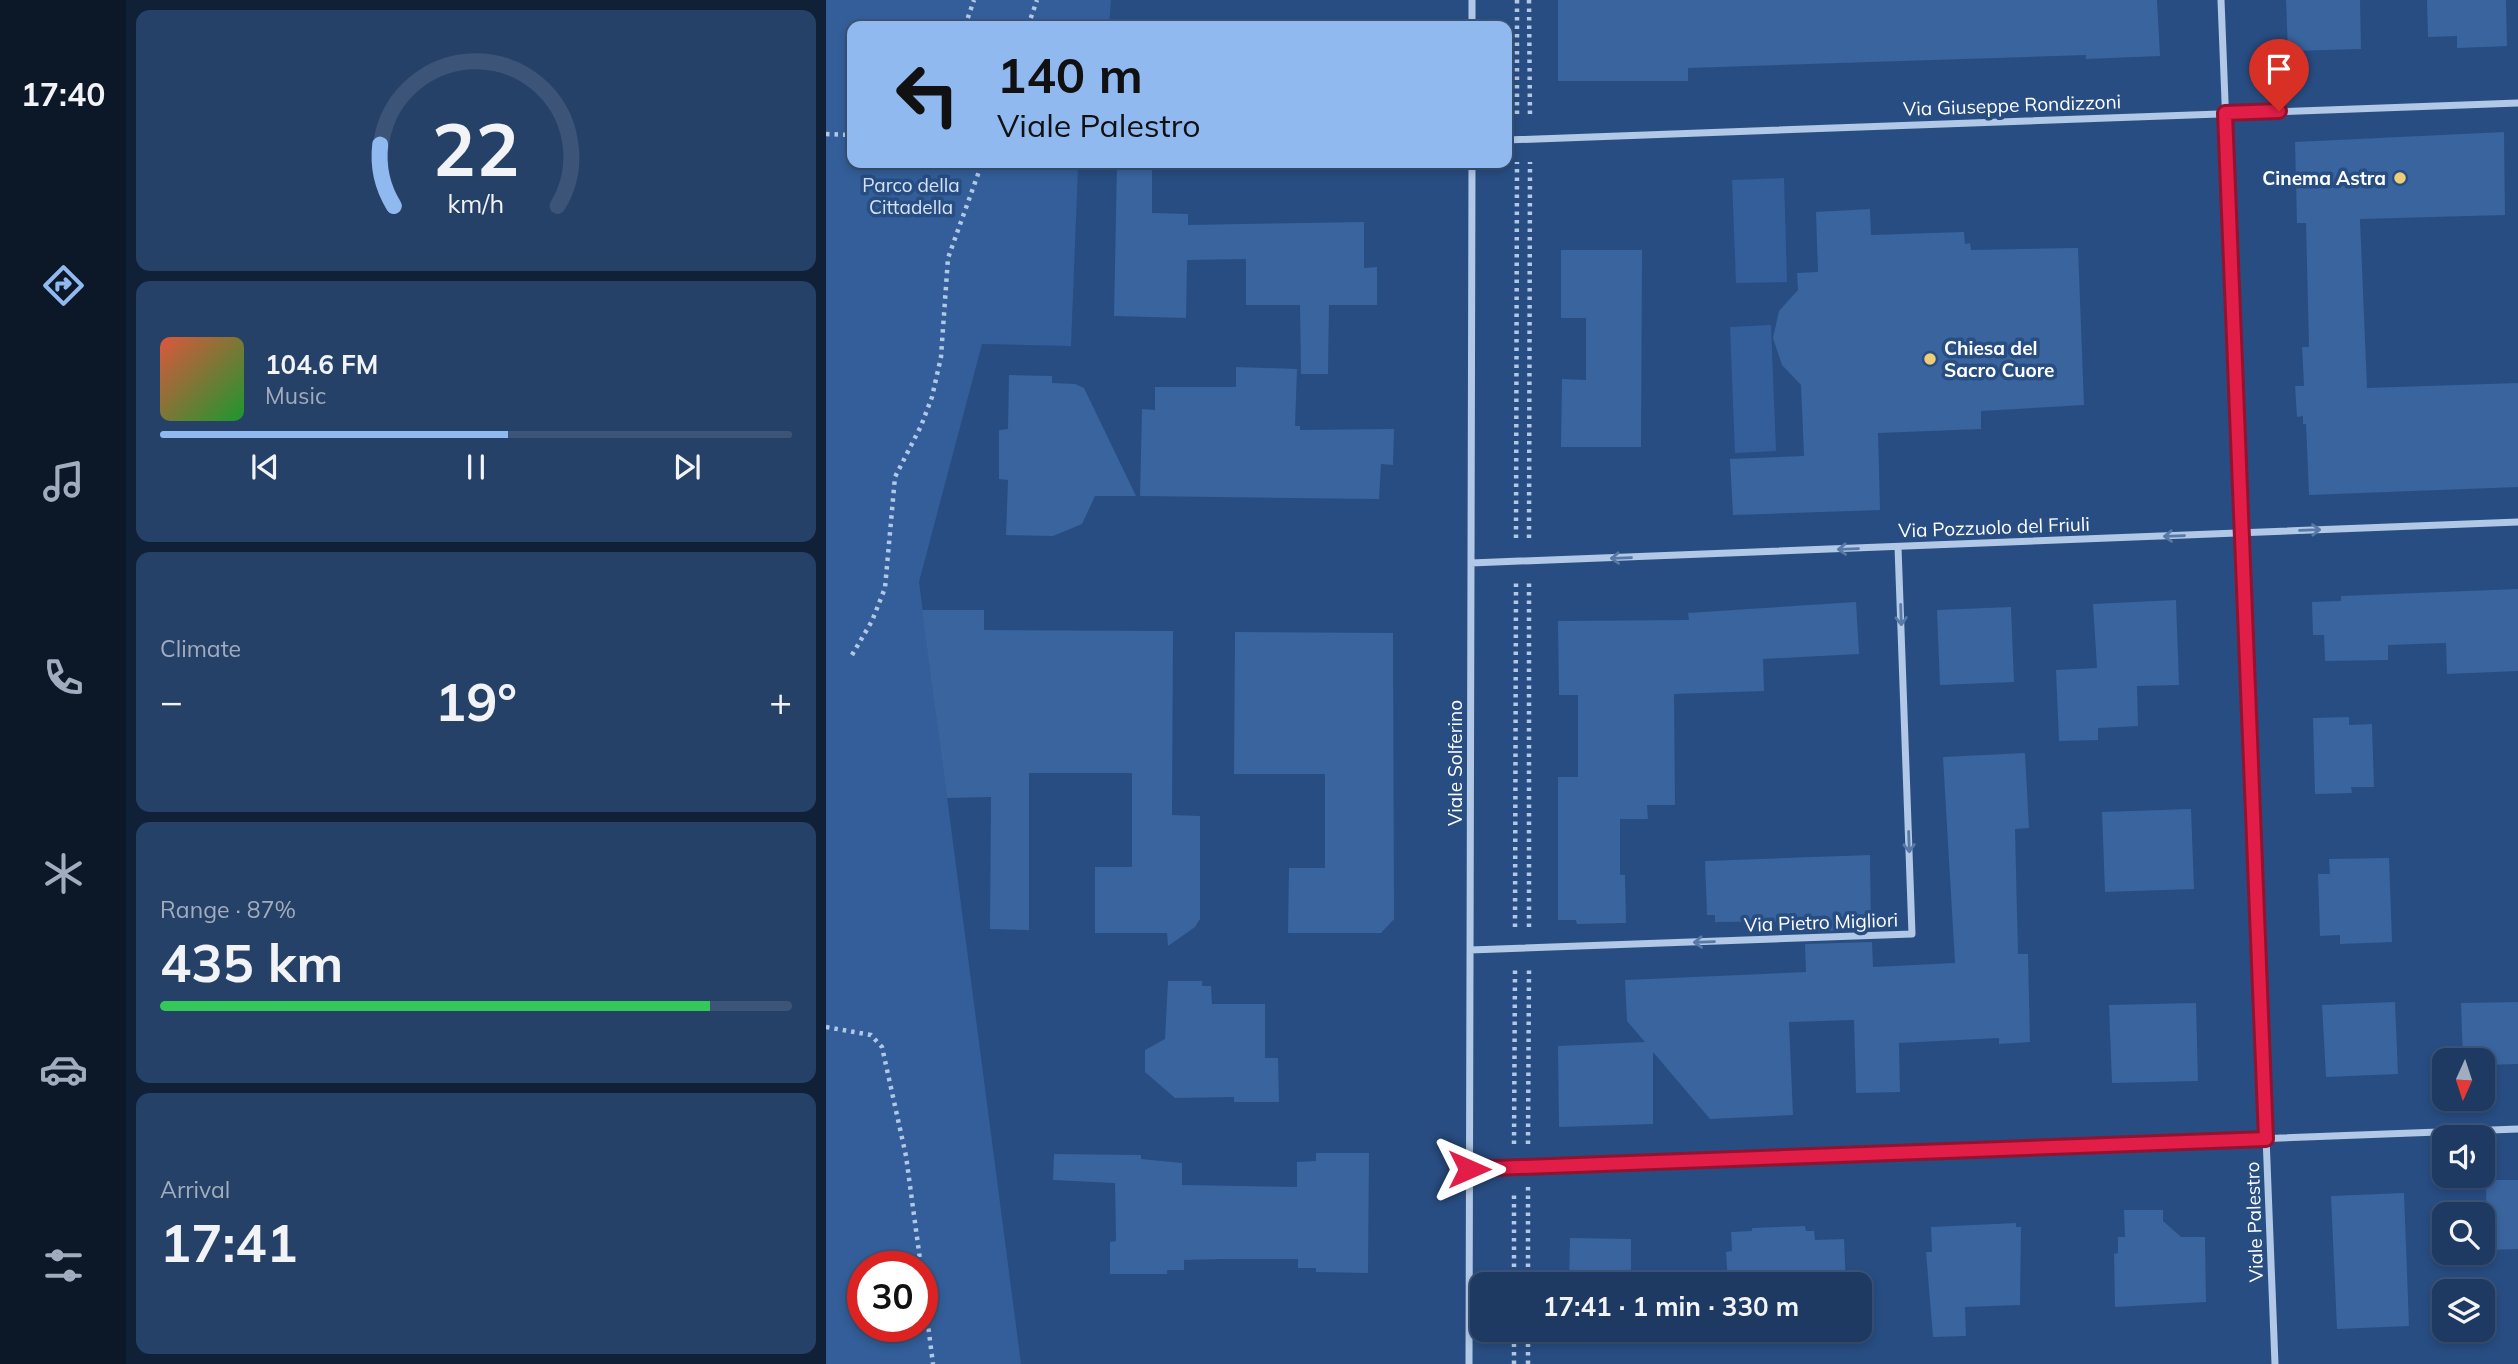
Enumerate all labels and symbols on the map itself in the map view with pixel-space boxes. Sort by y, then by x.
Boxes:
pin [2249,39,2309,111]
street label: Via Giuseppe Rondizzoni [1903,89,2121,121]
place label: Cinema Astra [2262,166,2386,190]
marker: Cinema Astra [2392,170,2408,186]
park label: Parco della Cittadella [862,173,960,219]
place label: Chiesa del Sacro Cuore [1944,336,2054,382]
marker: Chiesa del Sacro Cuore [1922,351,1938,367]
street label: Via Pozzuolo del Friuli [1898,512,2090,542]
one-way arrow [2298,524,2321,537]
one-way arrow [2162,529,2185,542]
one-way arrow [1837,542,1860,555]
one-way arrow [1610,551,1633,564]
one-way arrow [1894,603,1907,626]
street label: Viale Solferino [1443,700,1467,826]
one-way arrow [1903,831,1916,854]
street label: Via Pietro Migliori [1744,907,1898,937]
one-way arrow [1693,935,1716,949]
north arrow [2432,1048,2496,1111]
position arrow [1432,1132,1506,1206]
street label: Viale Palestro [2240,1161,2268,1283]
speed limit sign: 30 [847,1251,938,1342]

